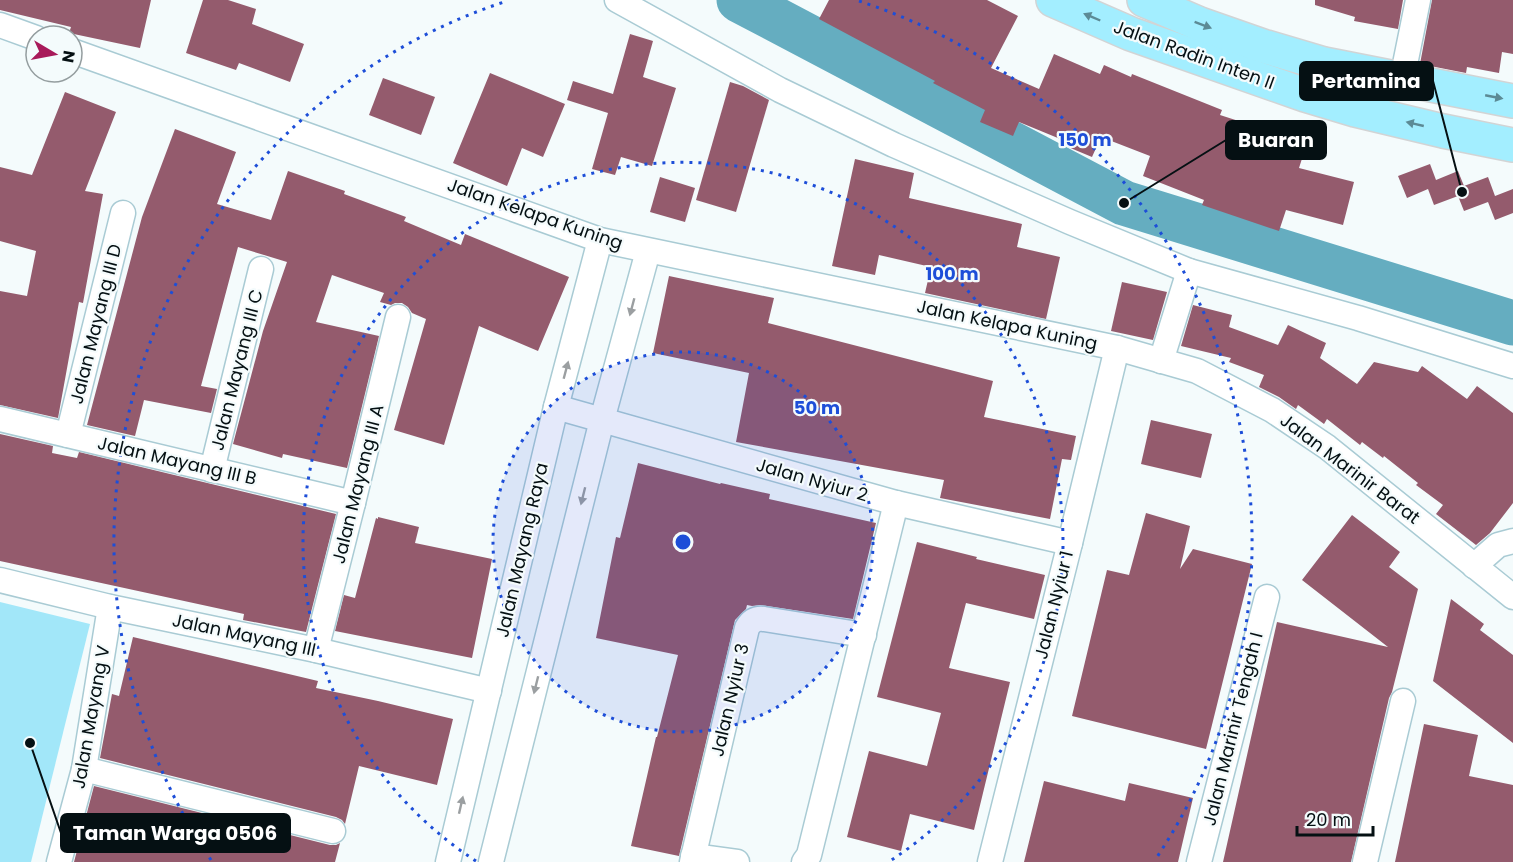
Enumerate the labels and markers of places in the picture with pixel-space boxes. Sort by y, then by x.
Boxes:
callout: Pertamina [1300,62,1433,100]
callout: Buaran [1226,121,1326,159]
centre of rings [673,532,693,552]
callout: Taman Warga 0506 [61,814,290,852]

